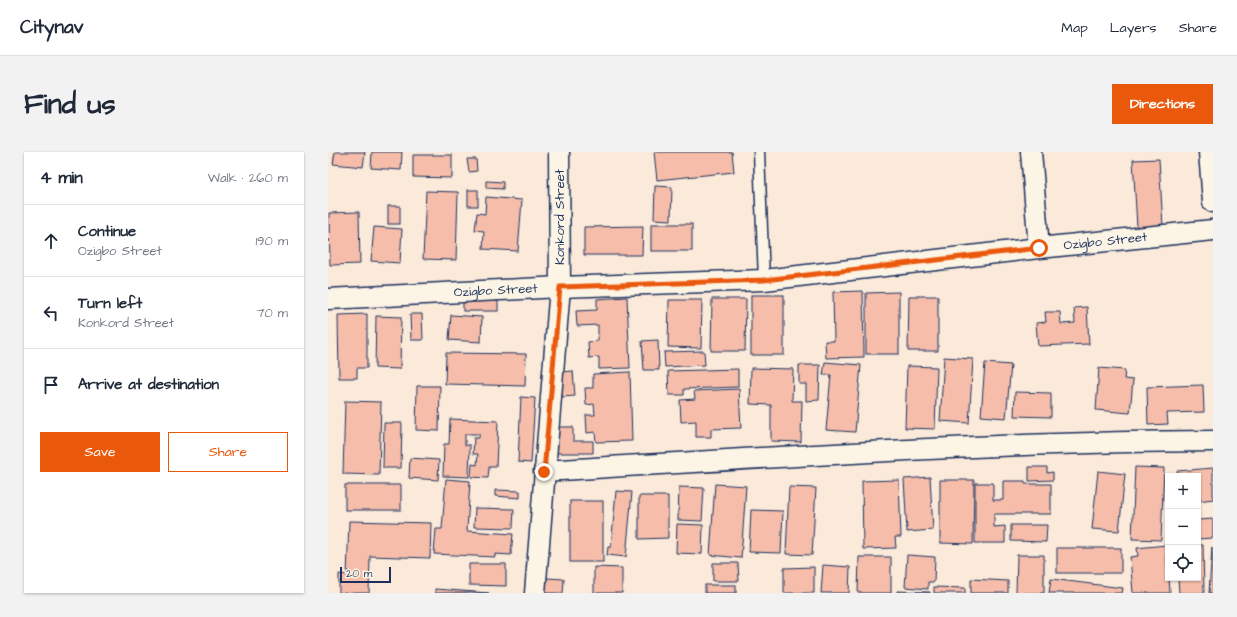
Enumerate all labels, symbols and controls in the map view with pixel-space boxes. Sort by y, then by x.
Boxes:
text: Citynav [20,14,83,41]
text: Map [1061,18,1088,38]
text: Layers [1110,18,1157,38]
text: Share [1179,18,1217,38]
button: Directions [1112,84,1213,124]
text: Find us [24,85,115,124]
text: 4 min [40,166,83,190]
street label: Konkord Street [551,168,569,265]
text: Walk · 260 m [208,169,288,187]
text: Continue [78,221,136,242]
street label: Ozigbo Street [1063,228,1149,254]
icon: ahead [40,230,62,252]
text: 190 m [255,232,288,250]
route start [1030,239,1048,257]
text: Ozigbo Street [78,242,162,260]
street label: Ozigbo Street [453,279,539,302]
text: Turn left [78,293,142,314]
icon: left [40,302,62,324]
text: 70 m [256,304,288,322]
text: Konkord Street [78,314,174,332]
icon: arrive [40,374,62,396]
text: Arrive at destination [78,374,219,395]
button: Save [40,432,160,472]
button: Share [168,432,288,472]
route end [535,463,553,481]
map controls [1165,473,1201,581]
button: + [1165,473,1201,509]
button: − [1165,509,1201,545]
button: locate [1165,545,1201,581]
scale bar [340,565,391,584]
text: 20 m [346,566,372,581]

